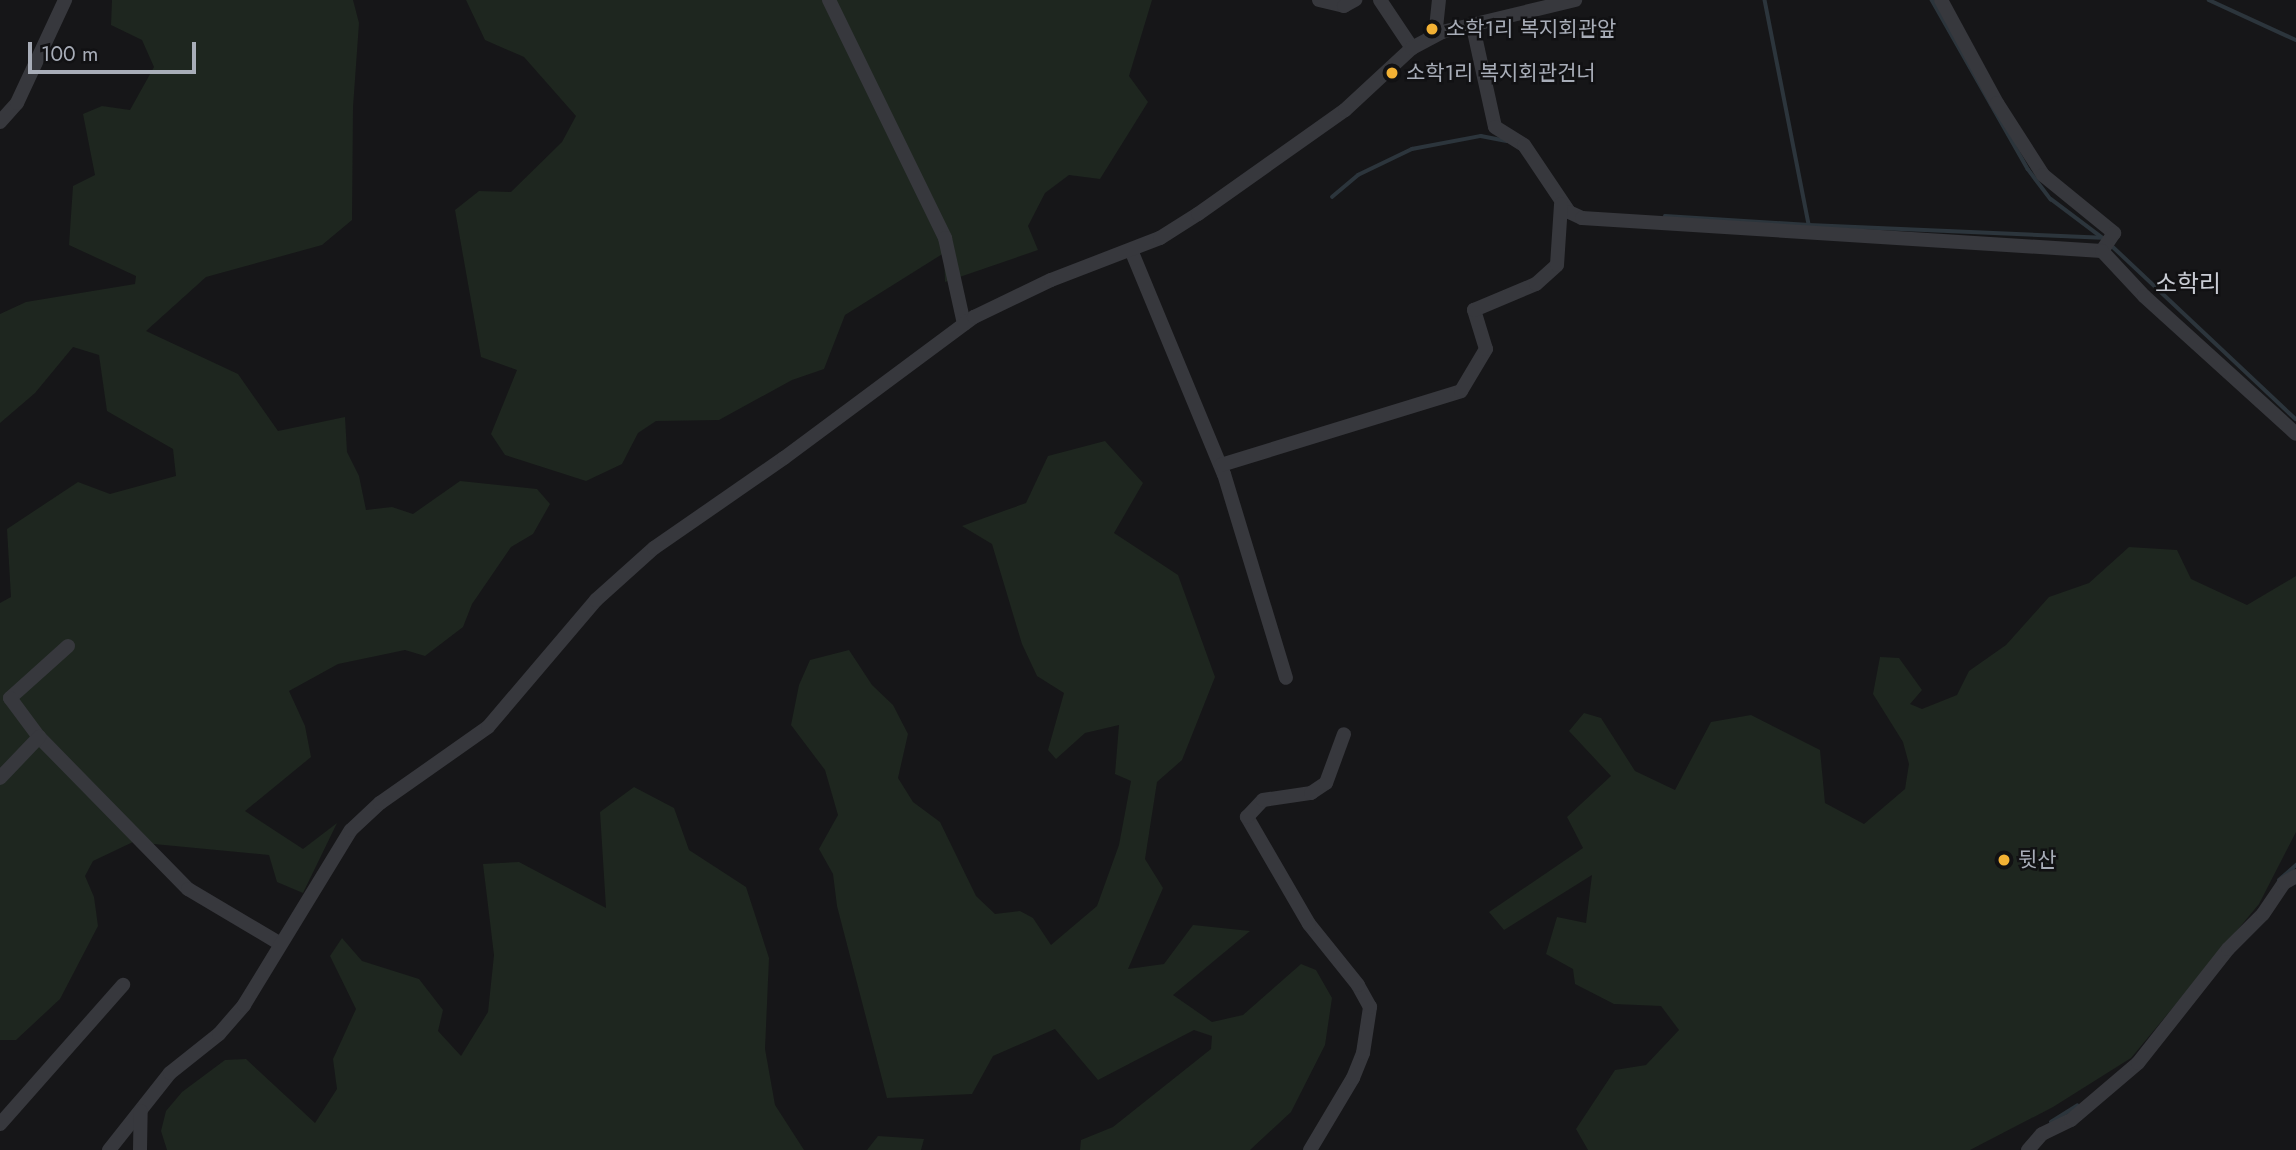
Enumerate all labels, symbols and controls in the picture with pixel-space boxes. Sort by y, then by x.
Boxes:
place label: 소학1리 복지회관앞 [1446,16,1616,42]
marker: 소학1리 복지회관앞 [1424,21,1440,37]
scale bar [32,28,200,72]
text: 100 m [41,39,98,69]
place label: 소학1리 복지회관건너 [1406,60,1596,86]
marker: 소학1리 복지회관건너 [1384,65,1400,81]
district label: 소학리 [2155,270,2221,298]
place label: 뒷산 [2018,847,2057,873]
marker: 뒷산 [1996,852,2012,868]

